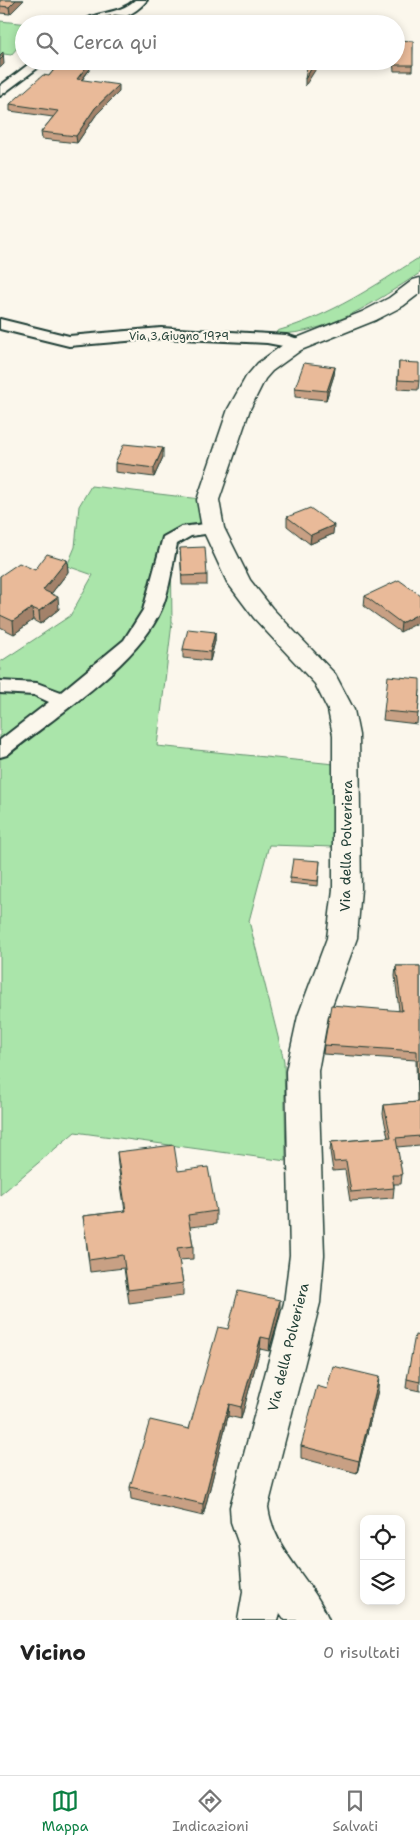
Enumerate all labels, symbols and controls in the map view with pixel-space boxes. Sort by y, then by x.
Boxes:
search box [15,15,405,70]
icon: search [33,29,61,57]
text: Cerca qui [73,30,157,55]
street label: Via 3 Giugno 1979 [129,329,229,344]
street label: Via della Polveriera [336,780,356,912]
street label: Via della Polveriera [263,1281,313,1413]
map controls [360,1515,405,1605]
button: locate [360,1515,405,1560]
button: layers [360,1560,405,1605]
text: Vicino [20,1639,86,1667]
text: 0 risultati [323,1642,400,1663]
tab: Mappa [42,1787,88,1835]
tab: Indicazioni [172,1787,249,1835]
tab: Salvati [332,1787,378,1835]

